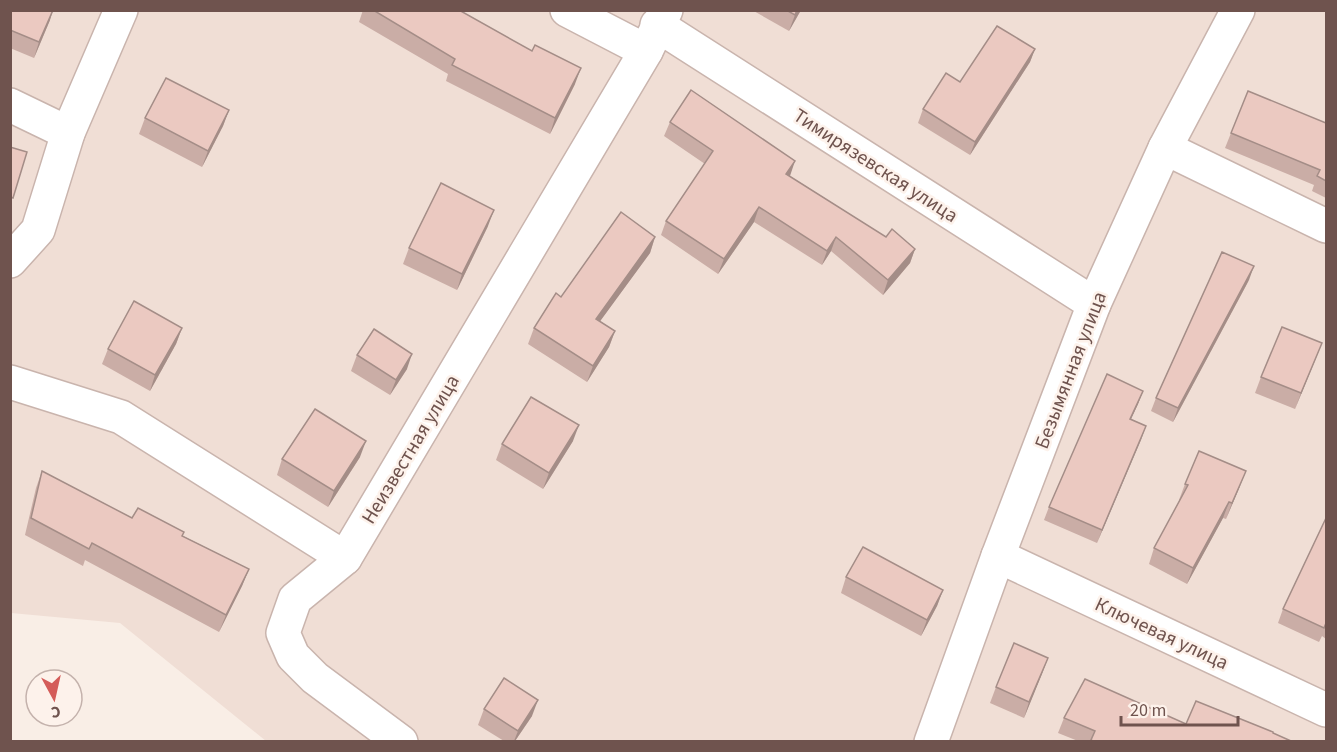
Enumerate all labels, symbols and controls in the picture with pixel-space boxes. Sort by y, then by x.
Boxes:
street label: Тимирязевская улица [788,102,963,230]
street label: Безымянная улица [1028,288,1114,453]
street label: Неизвестная улица [355,370,467,529]
street label: Ключевая улица [1090,591,1233,677]
north arrow [24,668,84,728]
scale bar [1121,689,1238,727]
text: 20 m [1130,698,1166,723]
text: С [50,700,62,723]

